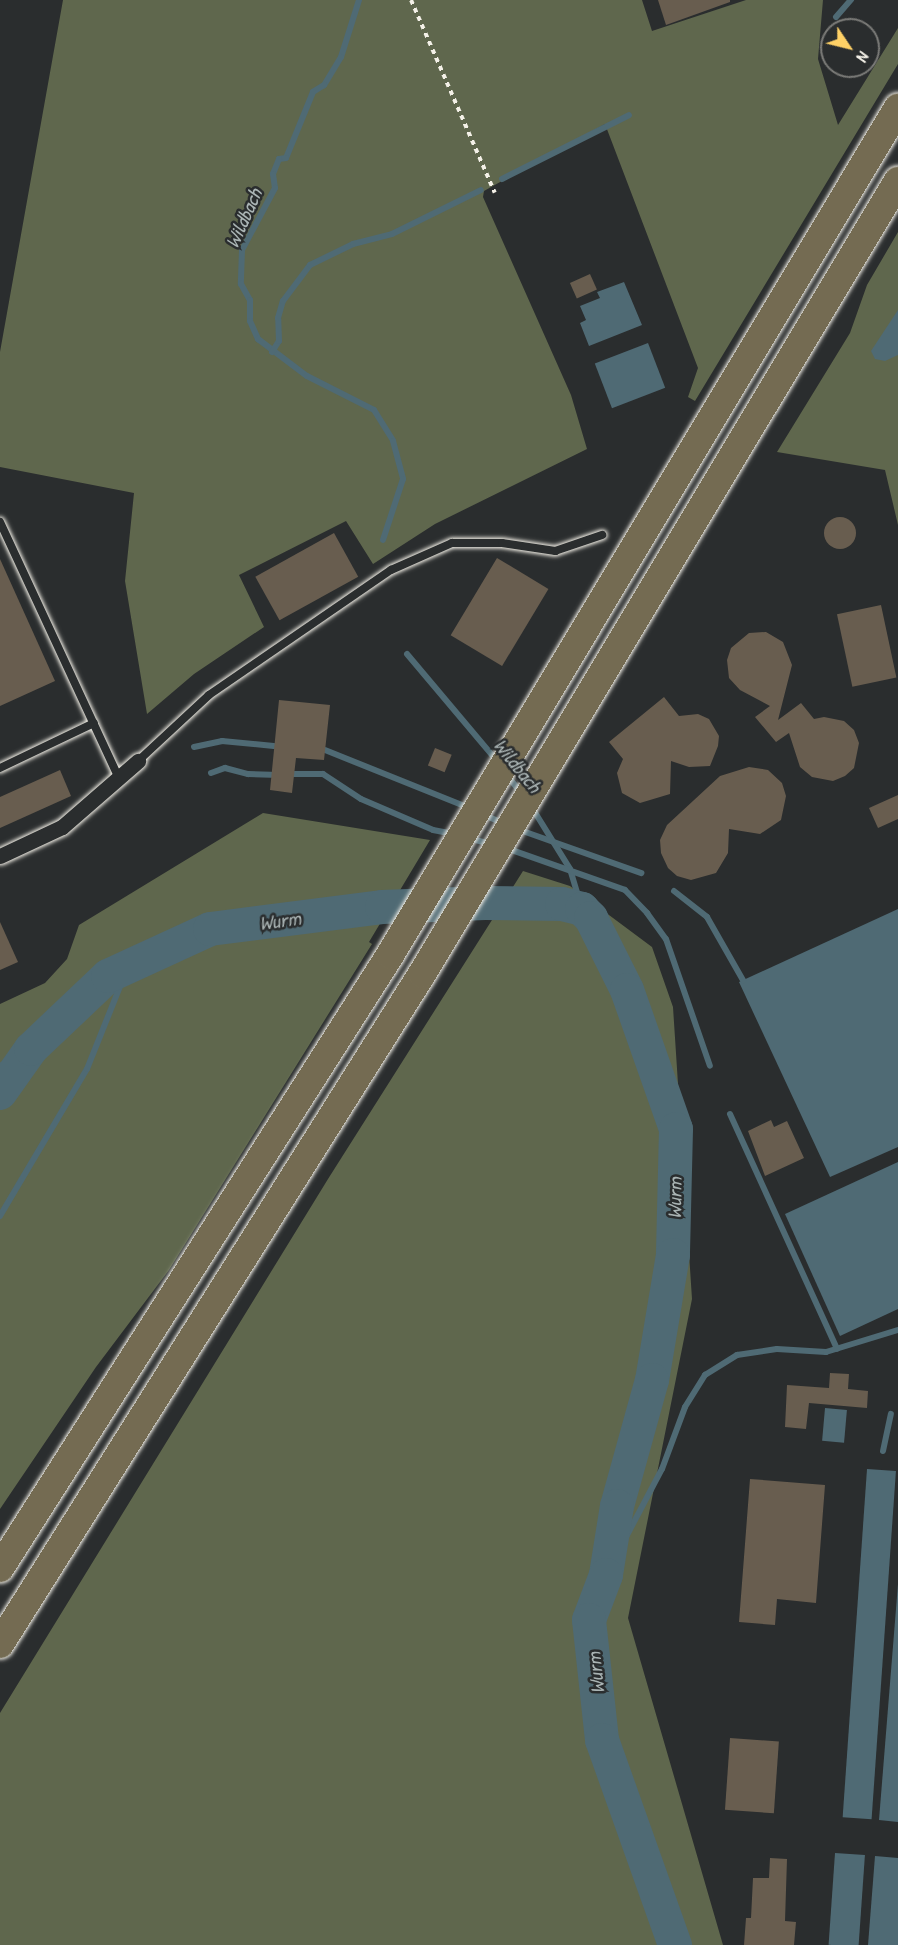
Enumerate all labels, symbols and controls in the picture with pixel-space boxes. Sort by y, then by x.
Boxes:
north arrow [820,18,880,78]
text: N [852,47,875,67]
water label: Wildbach [219,185,267,251]
water label: Wildbach [489,733,547,797]
water label: Wurm [258,905,302,935]
water label: Wurm [662,1177,686,1219]
water label: Wurm [581,1651,609,1695]

